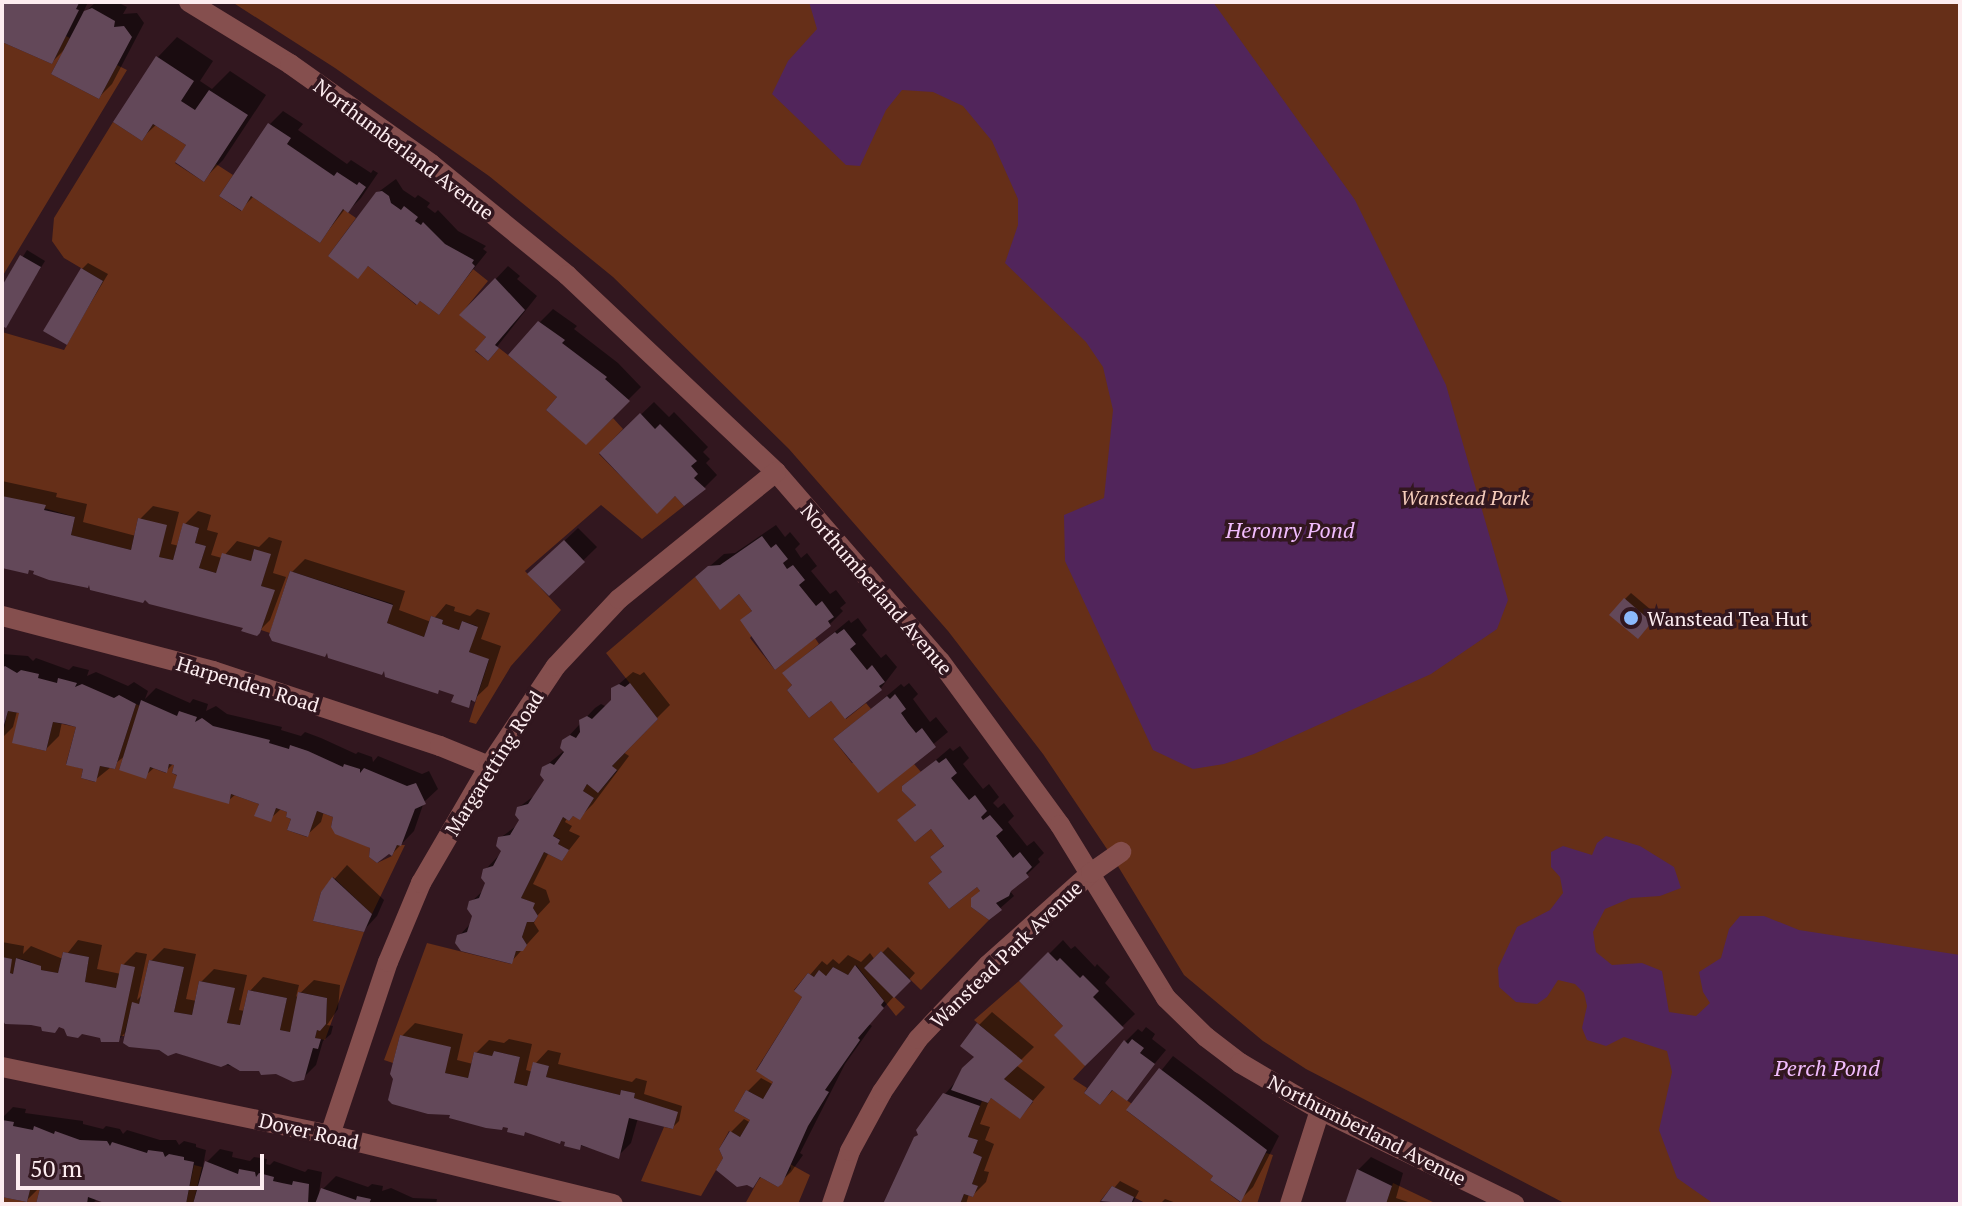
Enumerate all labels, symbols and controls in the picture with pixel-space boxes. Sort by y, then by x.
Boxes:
street label: Northumberland Avenue [309,73,499,225]
park label: Wanstead Park [1400,485,1530,509]
street label: Northumberland Avenue [796,498,958,680]
water label: Heronry Pond [1225,517,1355,543]
place label: Wanstead Tea Hut [1647,606,1808,630]
marker: Wanstead Tea Hut [1622,609,1640,627]
street label: Harpenden Road [174,651,322,717]
street label: Margaretting Road [440,686,548,840]
street label: Wanstead Park Avenue [925,875,1087,1033]
water label: Perch Pond [1774,1055,1880,1081]
street label: Northumberland Avenue [1264,1070,1470,1190]
street label: Dover Road [257,1108,361,1154]
scale bar [20,1138,268,1188]
text: 50 m [30,1152,82,1184]

